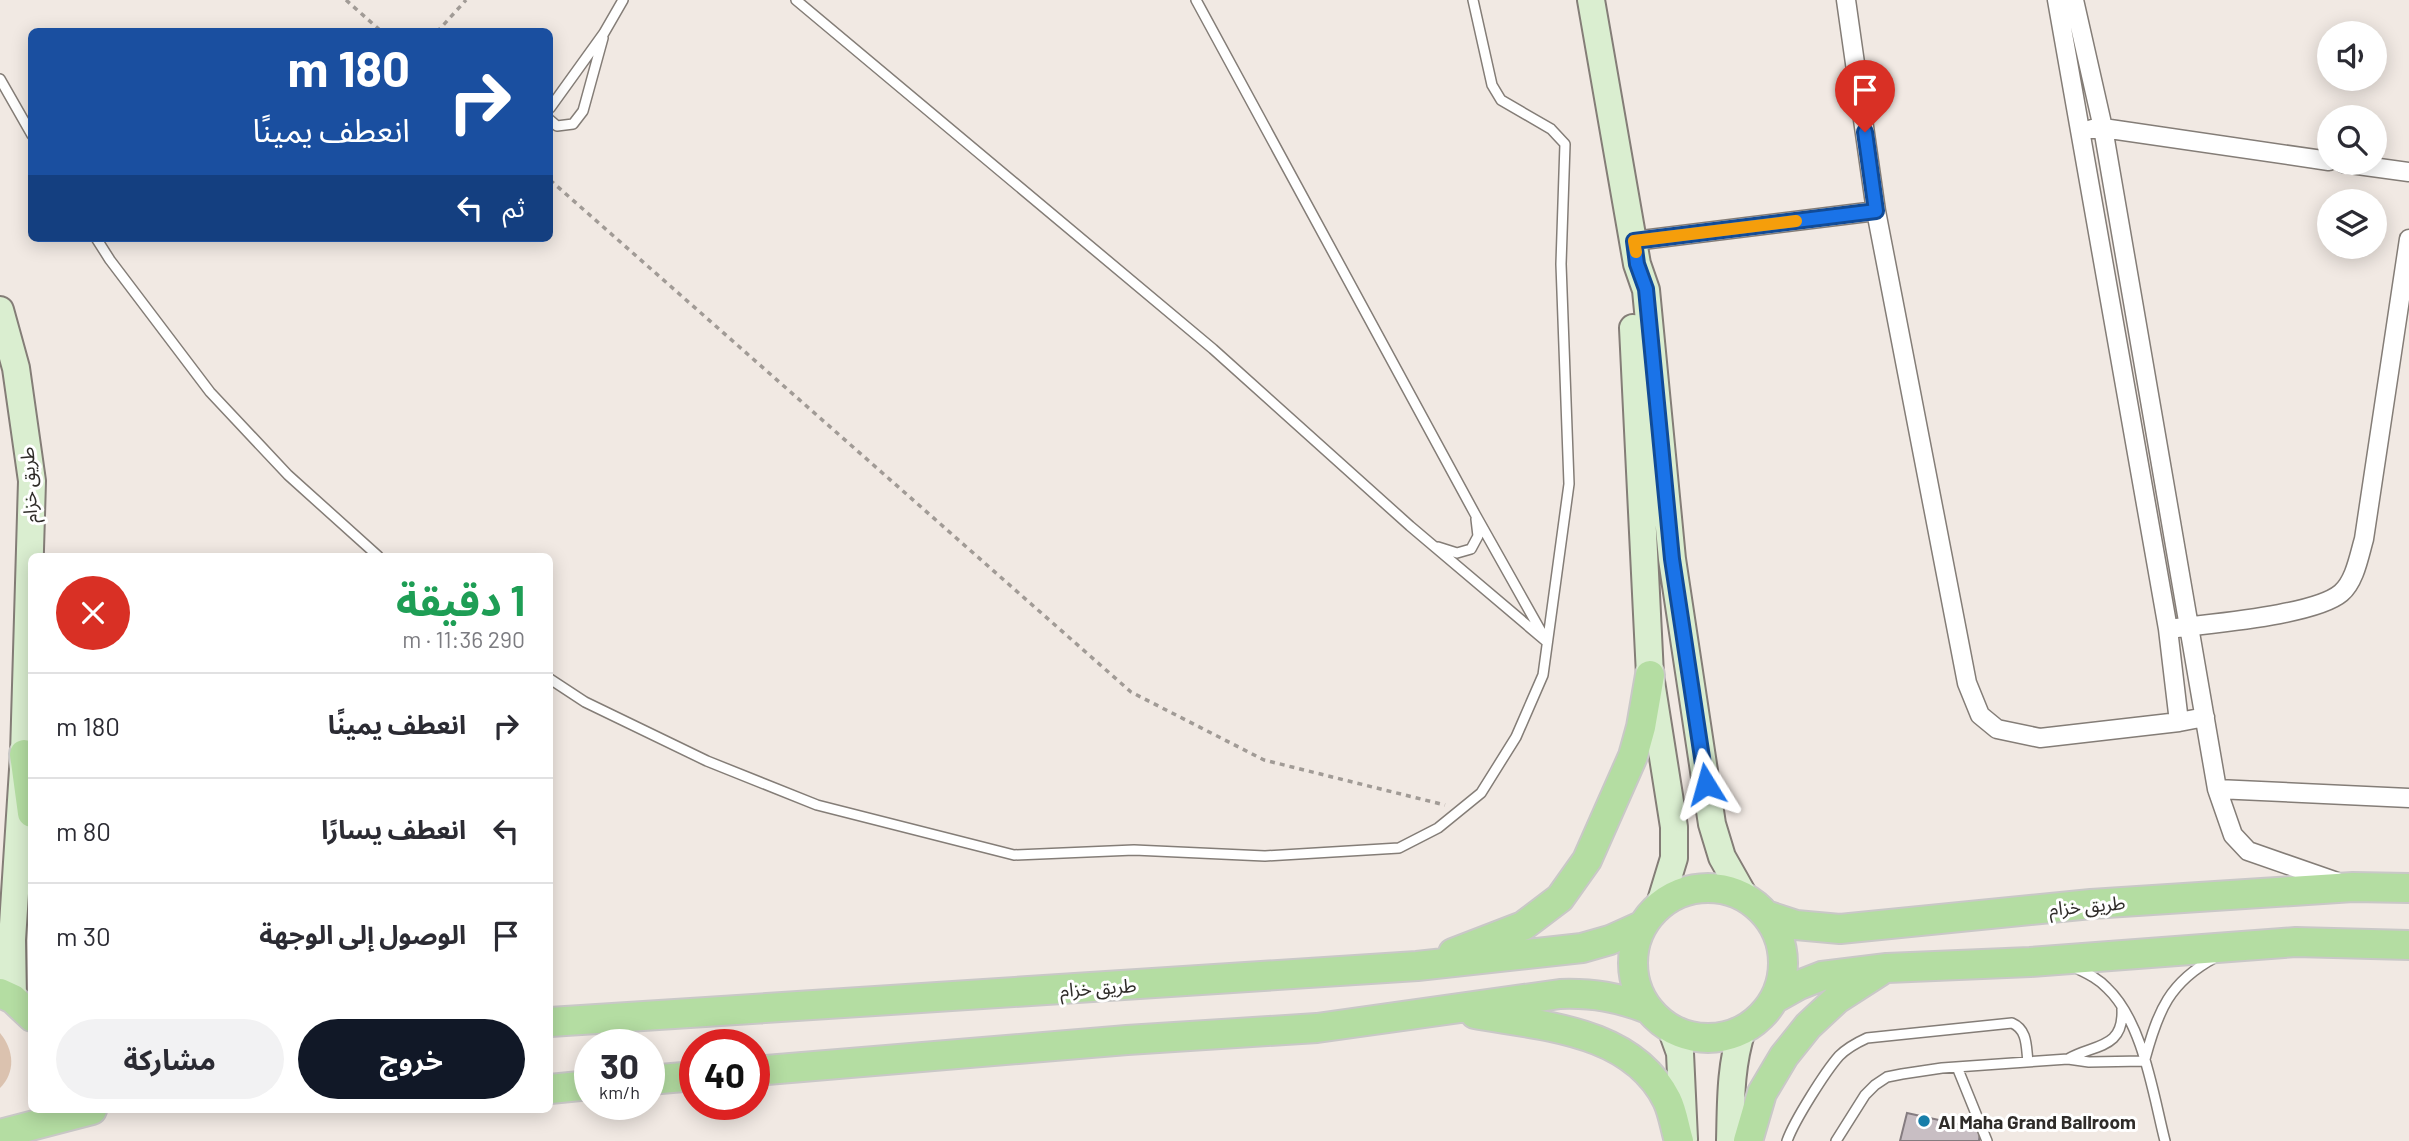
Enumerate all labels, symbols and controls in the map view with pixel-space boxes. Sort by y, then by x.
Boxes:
map controls [2317,21,2387,259]
button: sound [2317,21,2387,91]
text: 180 m [287,38,410,97]
icon: right [434,56,525,147]
pin [1835,60,1895,132]
icon: arrive [1846,71,1884,109]
button: search [2317,105,2387,175]
text: انعطف يمينًا [253,110,410,148]
icon: left [451,189,489,227]
button: layers [2317,189,2387,259]
text: ثم [503,191,525,222]
street label: طريق خزام [15,446,45,524]
text: 1 دقيقة [396,574,525,624]
button: close [56,576,130,650]
text: 290 m · 11:36 [402,625,525,653]
icon: right [487,707,525,745]
text: انعطف يمينًا [328,708,466,739]
text: 180 m [56,710,120,741]
position arrow [1669,747,1743,821]
icon: left [487,812,525,850]
text: انعطف يسارًا [321,813,466,844]
text: 80 m [56,815,111,846]
street label: طريق خزام [2048,890,2127,924]
icon: arrive [487,917,525,955]
text: الوصول إلى الوجهة [259,918,466,949]
text: 30 m [56,920,111,951]
street label: طريق خزام [1059,973,1137,1005]
button: مشاركة [56,1019,284,1099]
button: خروج [298,1019,525,1099]
speed limit sign: 40 [679,1029,770,1120]
text: 30 [600,1044,639,1086]
text: km/h [599,1081,640,1103]
place label: Al Maha Grand Ballroom [1938,1110,2136,1133]
marker: Al Maha Grand Ballroom [1916,1113,1932,1129]

